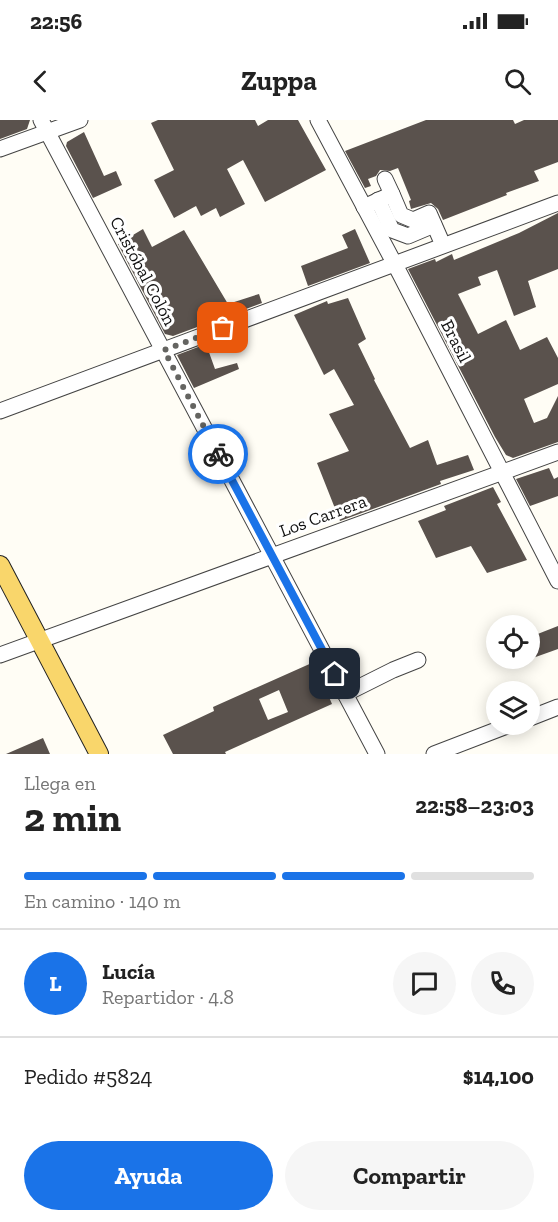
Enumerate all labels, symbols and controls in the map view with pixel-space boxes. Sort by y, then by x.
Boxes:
text: 22:56 [30,8,82,35]
icon: back [24,65,57,98]
text: Zuppa [241,65,317,97]
icon: search [501,65,534,98]
street label: Cristóbal Colón [105,213,181,330]
pin [197,302,248,353]
icon: bag [206,311,239,344]
street label: Brasil [436,316,476,366]
courier [188,424,248,484]
icon: bike [202,438,235,471]
street label: Los Carrera [276,490,370,542]
map controls [486,615,540,735]
button: locate [486,615,540,669]
pin [309,648,360,699]
icon: home [318,657,351,690]
button: layers [486,681,540,735]
text: Llega en [24,771,96,795]
text: 22:58–23:03 [415,792,534,819]
text: 2 min [24,794,121,841]
text: En camino · 140 m [24,889,181,913]
button: chat [393,952,456,1015]
button: phone [471,952,534,1015]
text: Lucía [102,958,155,985]
text: L [49,970,62,997]
text: Repartidor · 4.8 [102,985,234,1009]
text: Pedido #5824 [24,1063,152,1090]
text: $14,100 [463,1063,534,1090]
button: Ayuda [24,1141,273,1210]
button: Compartir [285,1141,534,1210]

